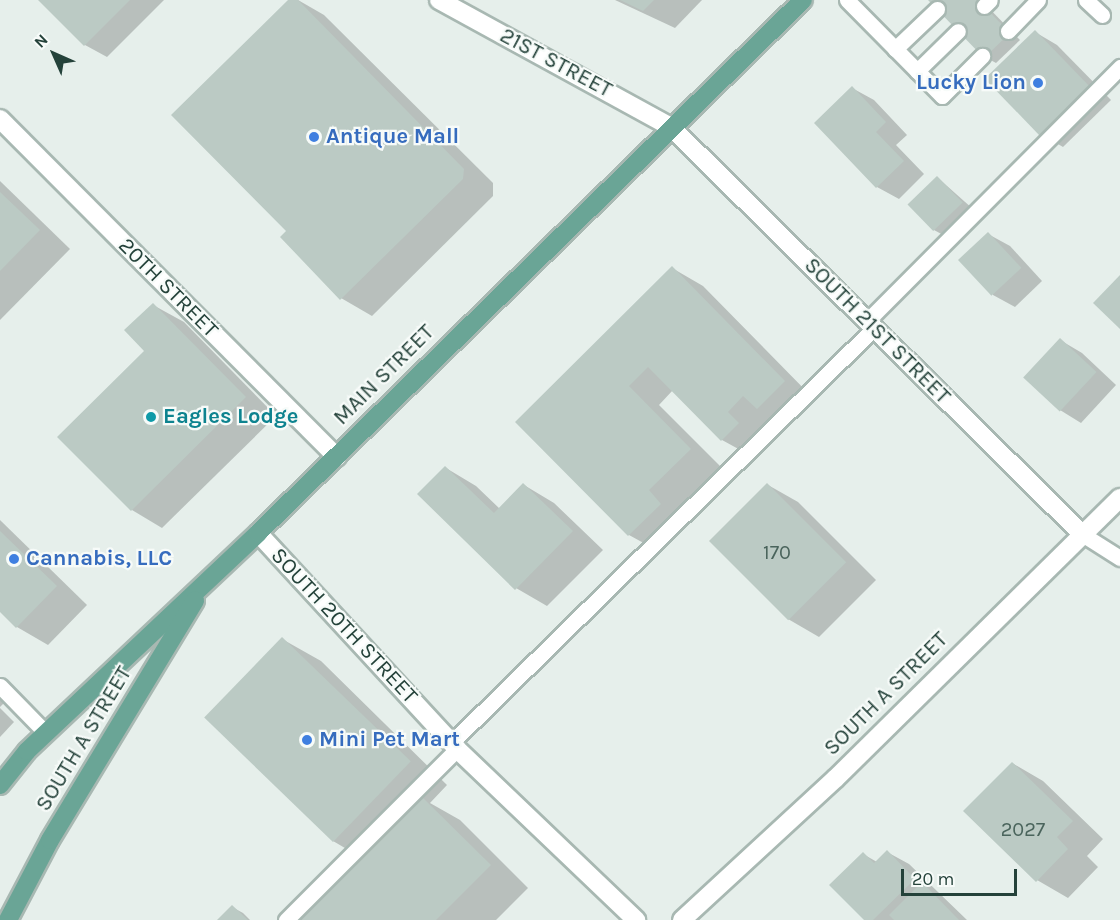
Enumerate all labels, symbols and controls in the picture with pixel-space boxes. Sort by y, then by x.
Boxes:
street label: 21ST STREET [495,22,617,104]
north arrow [24,24,84,84]
text: N [30,30,52,52]
place label: Lucky Lion [916,70,1026,96]
marker: Lucky Lion [1031,76,1045,90]
place label: Antique Mall [326,124,459,150]
marker: Antique Mall [307,130,321,144]
street label: 20TH STREET [113,233,223,343]
street label: SOUTH 21ST STREET [798,252,956,410]
street label: MAIN STREET [328,319,440,431]
place label: Eagles Lodge [163,404,298,430]
marker: Eagles Lodge [144,410,158,424]
house number: 170 [763,540,791,564]
street label: SOUTH 20TH STREET [265,543,423,709]
place label: Cannabis, LLC [26,546,172,572]
marker: Cannabis, LLC [7,552,21,566]
street label: SOUTH A STREET [819,627,953,761]
street label: SOUTH A STREET [30,662,138,816]
place label: Mini Pet Mart [319,727,460,753]
marker: Mini Pet Mart [300,733,314,747]
house number: 2027 [1001,817,1045,841]
scale bar [904,857,1020,895]
text: 20 m [912,868,954,890]

